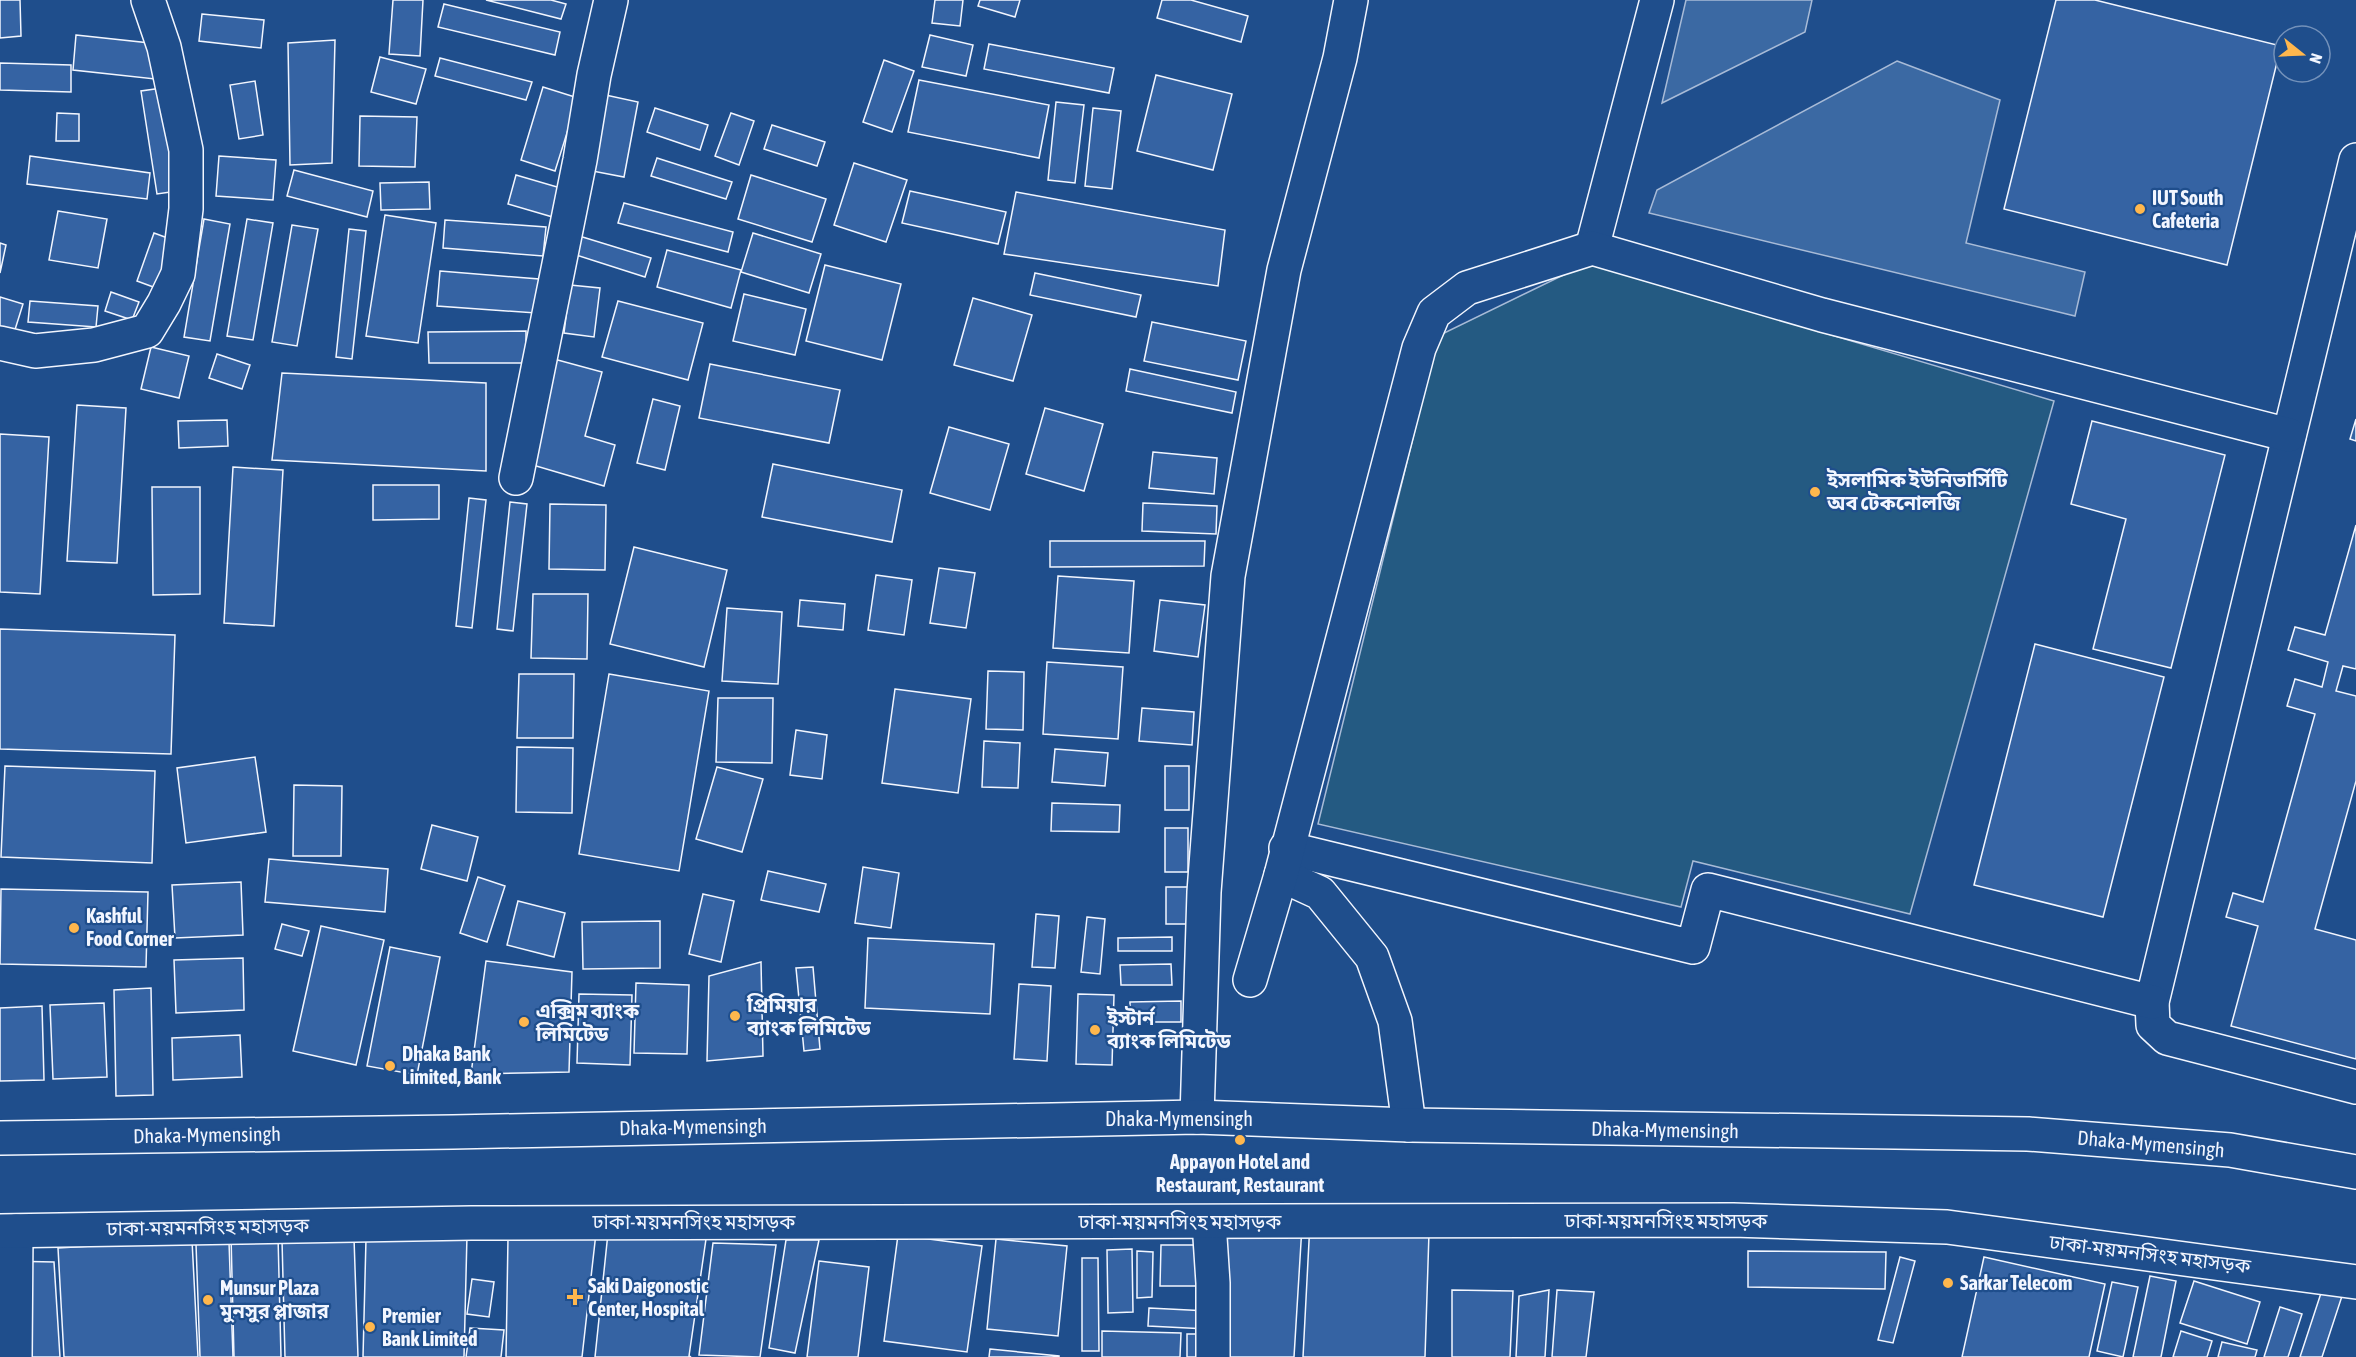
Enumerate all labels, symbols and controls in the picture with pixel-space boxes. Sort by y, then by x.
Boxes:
north arrow [2272,24,2332,84]
text: N [2306,51,2326,66]
place label: IUT South Cafeteria [2152,186,2223,232]
marker: IUT South Cafeteria [2133,202,2147,216]
place label: ইসলামিক ইউনিভার্সিটি অব টেকনোলজি [1826,468,2008,514]
marker: ইসলামিক ইউনিভার্সিটি অব টেকনোলজি [1808,485,1822,499]
place label: Kashful Food Corner [86,904,175,950]
marker: Kashful Food Corner [67,921,81,935]
place label: প্রিমিয়ার ব্যাংক লিমিটেড [746,993,871,1039]
place label: এক্সিম ব্যাংক লিমিটেড [535,999,640,1045]
place label: ইস্টার্ন ব্যাংক লিমিটেড [1106,1006,1231,1052]
marker: প্রিমিয়ার ব্যাংক লিমিটেড [728,1009,742,1023]
marker: এক্সিম ব্যাংক লিমিটেড [517,1015,531,1029]
marker: ইস্টার্ন ব্যাংক লিমিটেড [1088,1023,1102,1037]
place label: Dhaka Bank Limited, Bank [402,1042,501,1088]
marker: Dhaka Bank Limited, Bank [383,1059,397,1073]
street label: Dhaka-Mymensingh [1105,1107,1253,1130]
street label: Dhaka-Mymensingh [619,1114,767,1139]
street label: Dhaka-Mymensingh [1591,1117,1739,1142]
street label: Dhaka-Mymensingh [133,1122,281,1147]
street label: Dhaka-Mymensingh [2076,1126,2226,1161]
marker: Appayon Hotel and Restaurant, Restaurant [1233,1133,1247,1147]
place label: Appayon Hotel and Restaurant, Restaurant [1156,1150,1325,1196]
street label: ঢাকা-ময়মনসিংহ মহাসড়ক [1564,1209,1768,1232]
street label: ঢাকা-ময়মনসিংহ মহাসড়ক [592,1210,796,1233]
street label: ঢাকা-ময়মনসিংহ মহাসড়ক [1078,1210,1282,1233]
street label: ঢাকা-ময়মনসিংহ মহাসড়ক [105,1213,310,1240]
street label: ঢাকা-ময়মনসিংহ মহাসড়ক [2047,1230,2253,1277]
place label: Sarkar Telecom [1960,1271,2072,1294]
place label: Saki Daigonostic Center, Hospital [588,1274,709,1320]
place label: Munsur Plaza মুনসুর প্লাজার [219,1276,330,1323]
marker: Sarkar Telecom [1941,1276,1955,1290]
marker: Saki Daigonostic Center, Hospital [566,1288,584,1306]
marker: Munsur Plaza মুনসুর প্লাজার [201,1293,215,1307]
place label: Premier Bank Limited [382,1304,477,1350]
marker: Premier Bank Limited [363,1320,377,1334]

